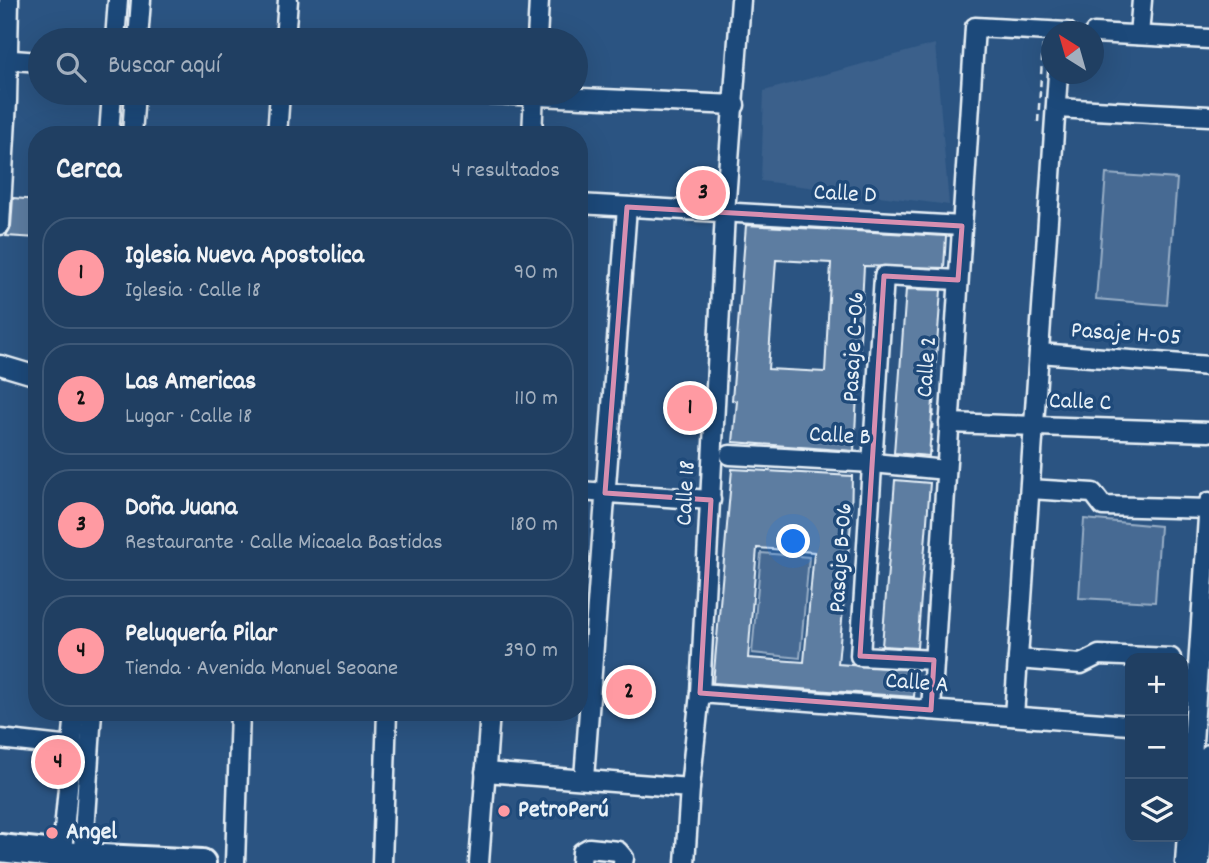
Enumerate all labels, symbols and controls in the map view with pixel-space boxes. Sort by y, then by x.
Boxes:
north arrow [1041,21,1104,84]
search box [28,28,588,105]
icon: search [52,48,90,86]
text: Buscar aquí [108,48,220,85]
text: Cerca [56,150,121,193]
text: 4 resultados [451,155,560,188]
pin: 3 [680,167,726,219]
street label: Calle D [813,176,877,214]
text: Iglesia Nueva Apostolica [125,238,364,275]
text: 1 [78,257,84,290]
text: 90 m [514,257,558,290]
text: Iglesia · Calle 18 [125,275,261,308]
street label: Pasaje C-06 [835,291,875,403]
street label: Pasaje H-05 [1070,314,1182,356]
street label: Calle 2 [909,335,947,399]
text: Las Americas [125,364,256,401]
pin: 1 [667,382,713,434]
text: 2 [76,383,86,416]
text: 110 m [514,383,558,416]
street label: Calle C [1048,385,1112,421]
text: Lugar · Calle 18 [125,401,252,434]
street label: Calle B [808,418,872,456]
street label: Calle 18 [668,459,706,527]
text: Doña Juana [125,490,237,527]
street label: Pasaje B-06 [821,502,863,614]
text: 3 [76,509,86,542]
text: 180 m [510,509,558,542]
your location [776,524,810,558]
text: Restaurante · Calle Micaela Bastidas [125,527,443,560]
text: Peluquería Pilar [125,616,277,653]
text: 4 [76,635,86,668]
text: 390 m [504,635,558,668]
text: Tienda · Avenida Manuel Seoane [125,653,398,686]
map controls [1125,653,1188,842]
button: + [1125,653,1188,716]
street label: Calle A [884,665,950,703]
pin: 2 [606,666,652,718]
button: − [1125,716,1188,779]
pin: 4 [35,736,81,788]
button: layers [1125,779,1188,842]
place label: PetroPerú [518,794,609,828]
marker: PetroPerú [496,803,512,819]
place label: Angel [66,816,117,850]
marker: Angel [44,825,60,841]

